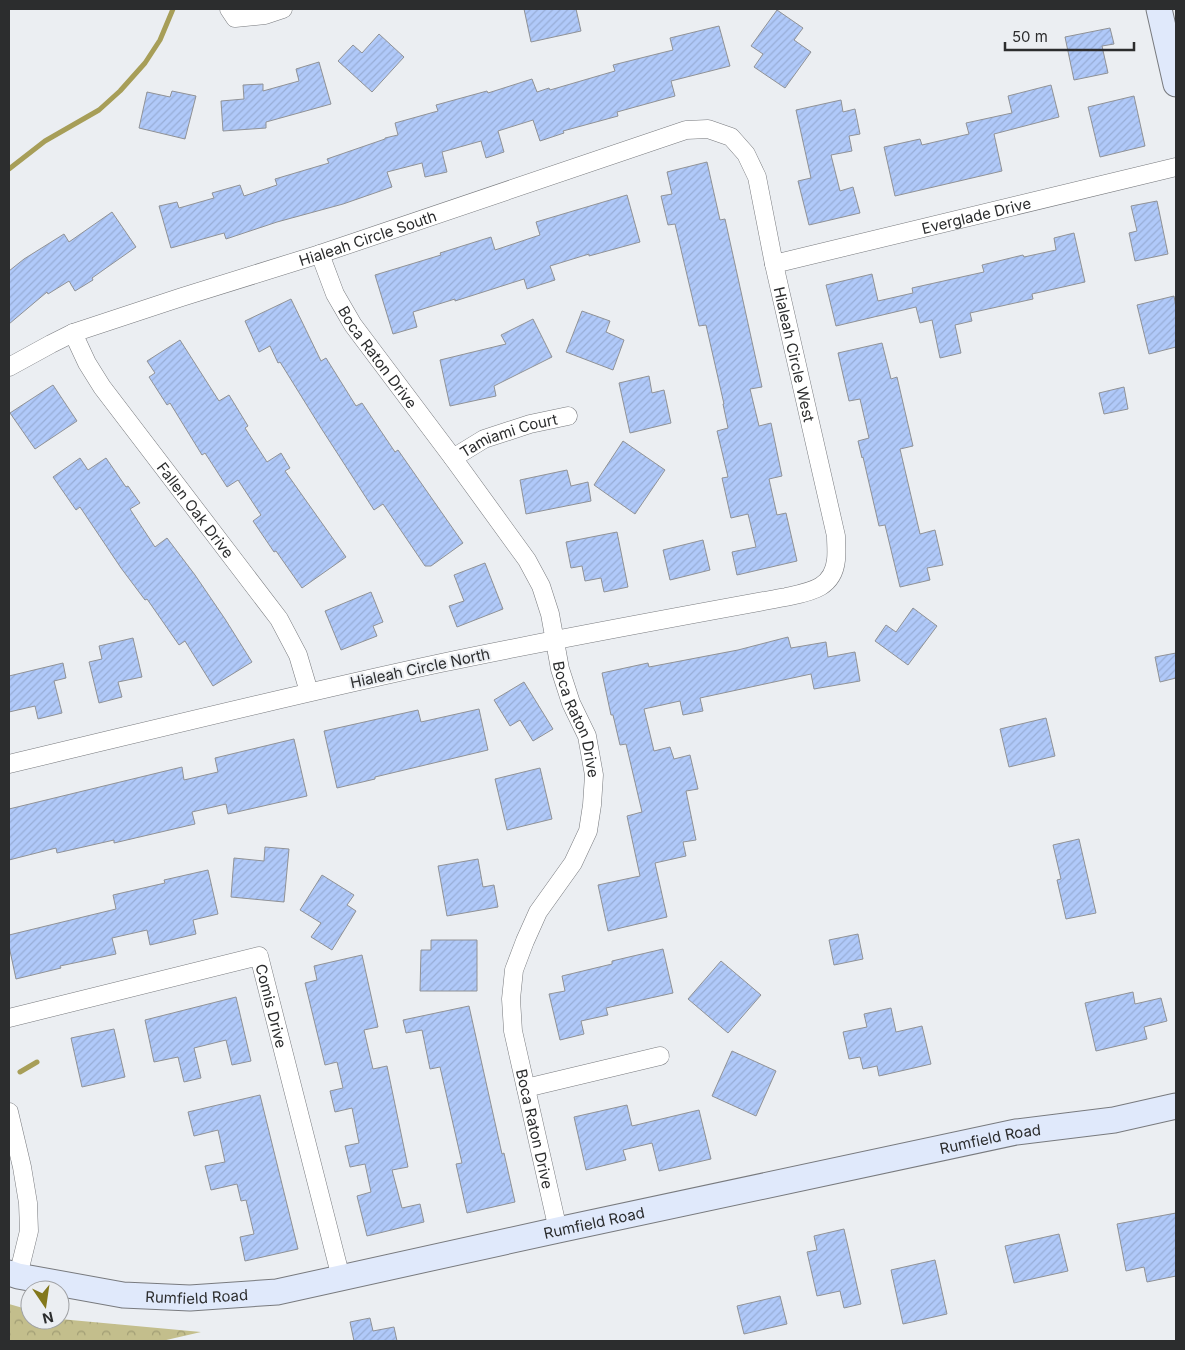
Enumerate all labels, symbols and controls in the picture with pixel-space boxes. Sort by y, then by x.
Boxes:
scale bar [1005,20,1134,52]
text: 50 m [1012,27,1048,46]
street label: Everglade Drive [920,193,1033,238]
street label: Hialeah Circle South [296,206,439,270]
street label: Hialeah Circle West [770,285,819,424]
street label: Boca Raton Drive [334,302,422,412]
street label: Tamiami Court [456,409,559,461]
street label: Fallen Oak Drive [153,458,238,562]
street label: Hialeah Circle North [348,644,492,692]
street label: Boca Raton Drive [549,659,604,779]
street label: Comis Drive [252,962,292,1050]
street label: Boca Raton Drive [512,1067,558,1190]
street label: Rumfield Road [938,1120,1042,1158]
street label: Rumfield Road [542,1202,646,1242]
north arrow [20,1280,70,1330]
street label: Rumfield Road [145,1285,249,1308]
text: N [41,1309,55,1328]

